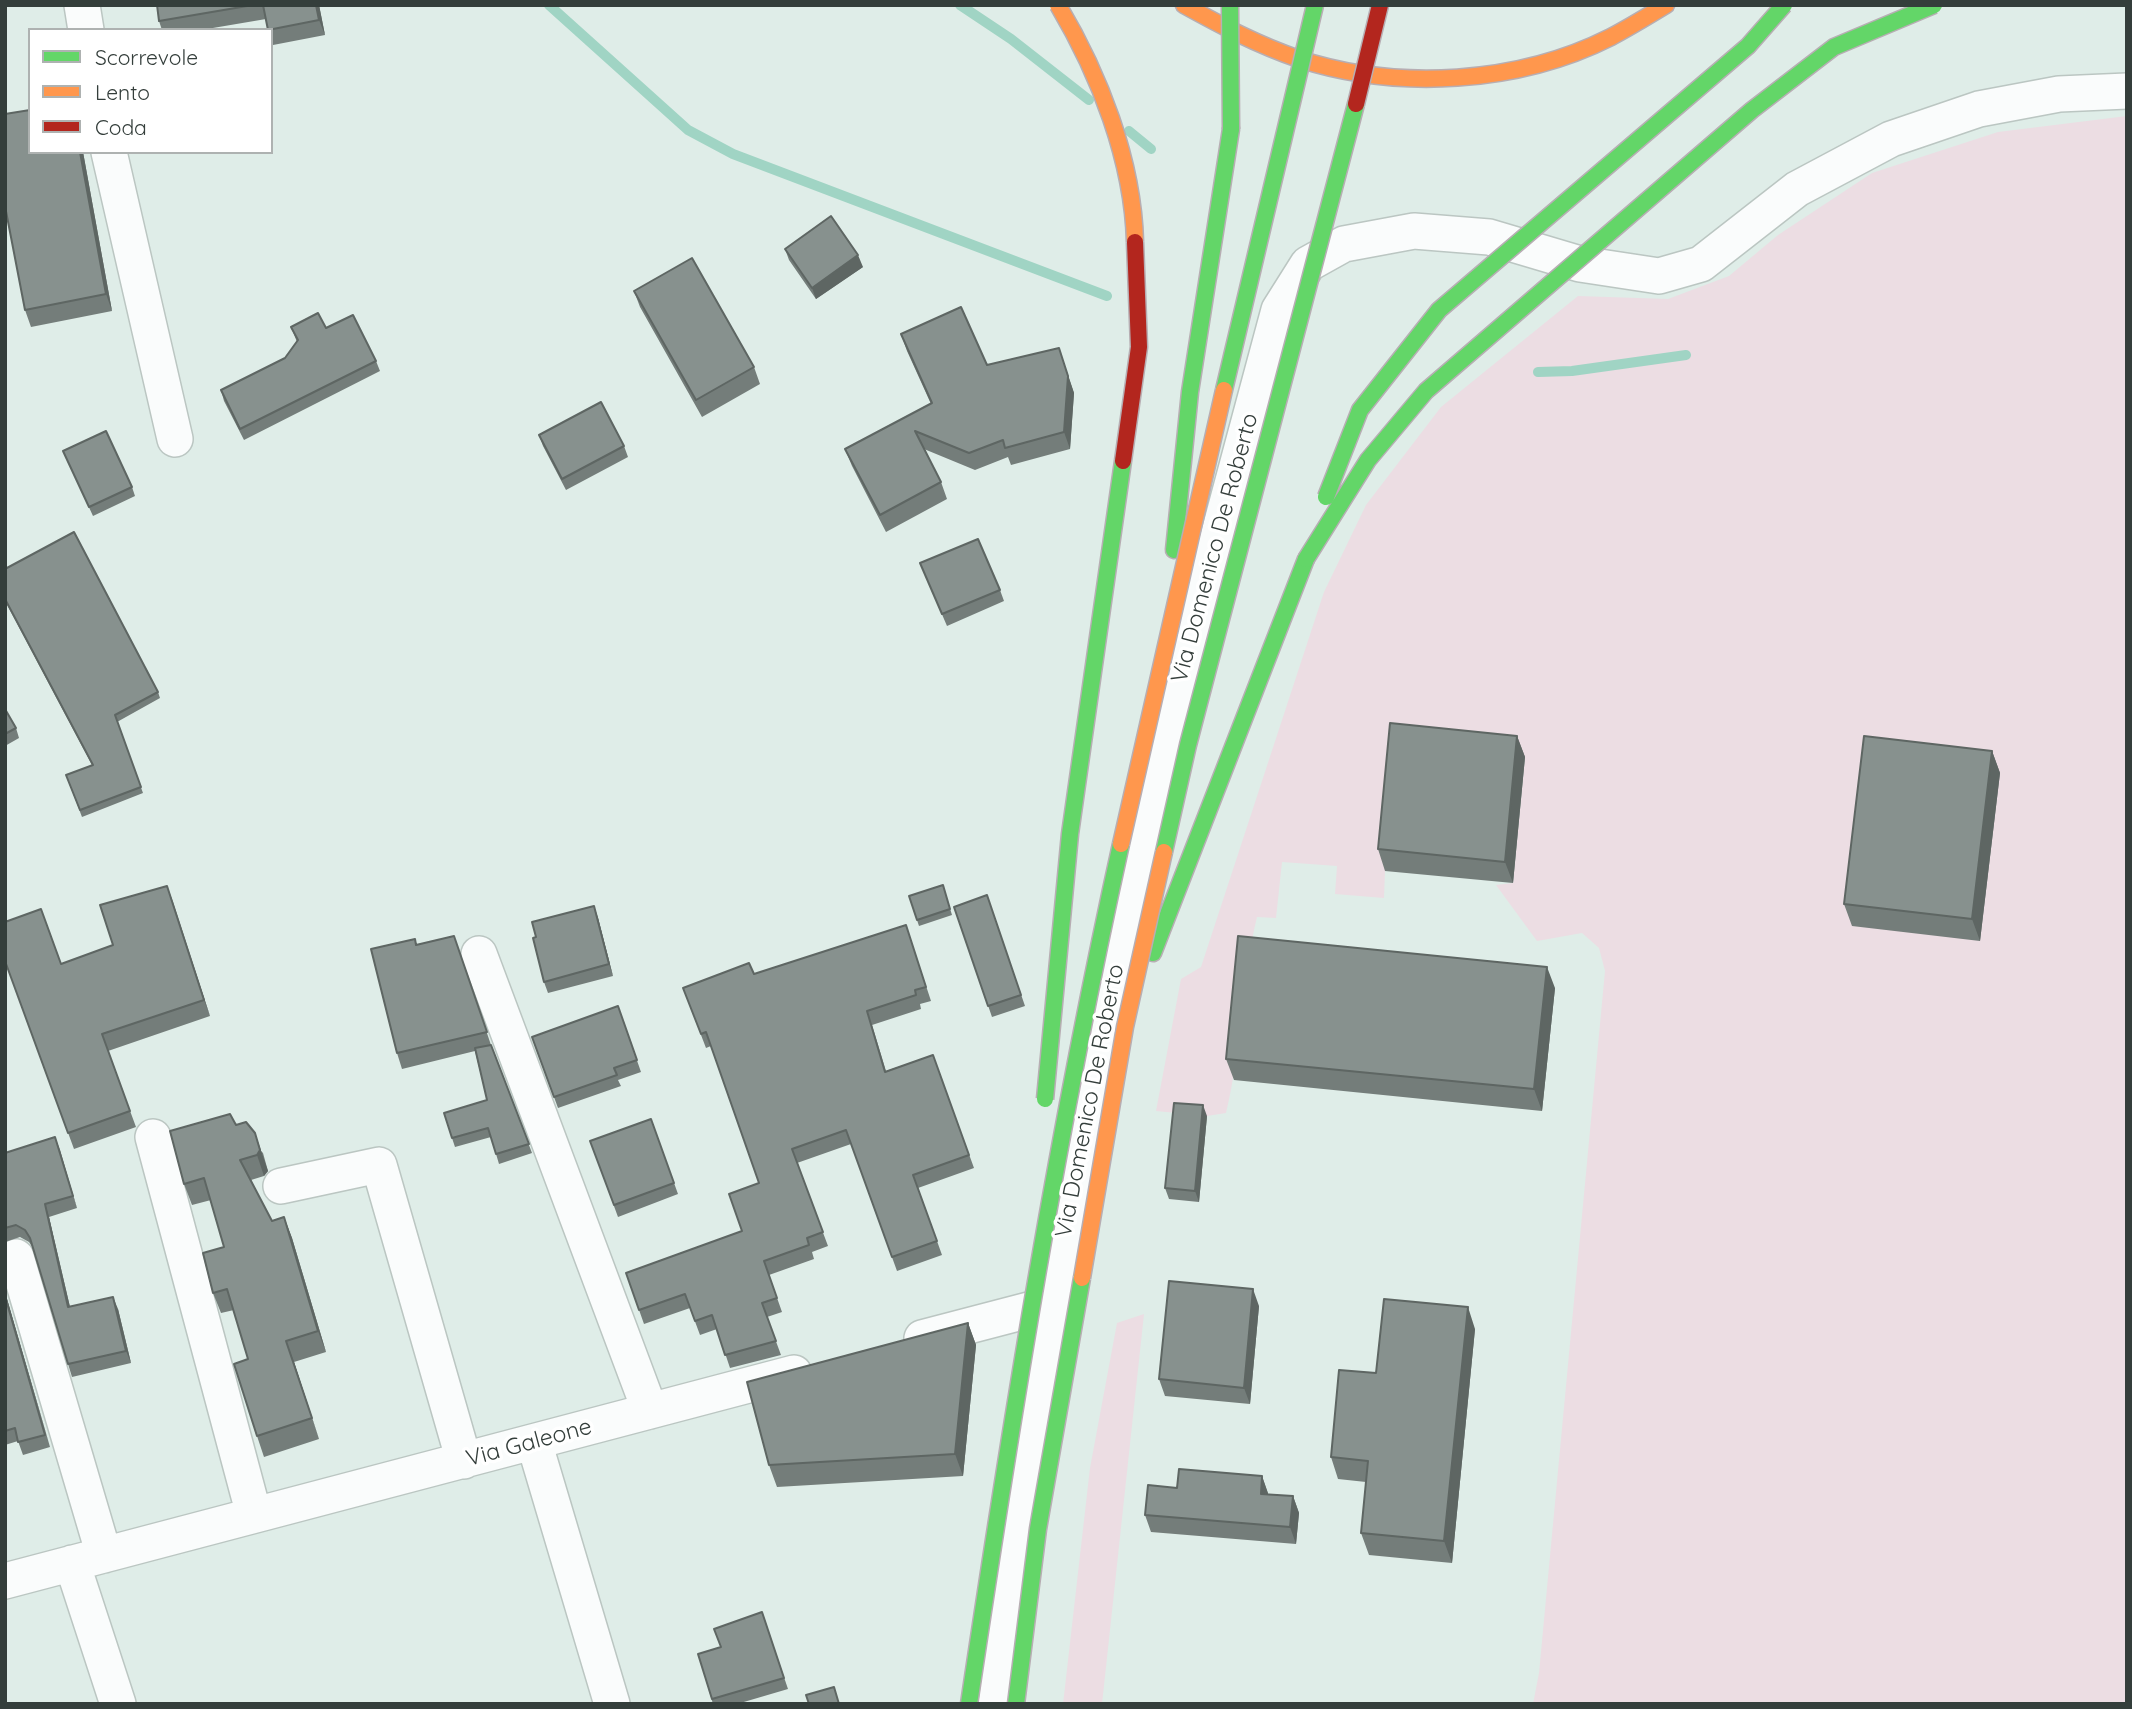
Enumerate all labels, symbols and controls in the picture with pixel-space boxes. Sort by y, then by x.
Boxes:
legend [28,28,273,154]
text: Scorrevole [95,44,198,70]
text: Lento [95,79,150,105]
text: Coda [95,114,147,140]
street label: Via Domenico De Roberto [1166,410,1264,686]
street label: Via Domenico De Roberto [1050,962,1130,1240]
street label: Via Galeone [463,1413,595,1473]

